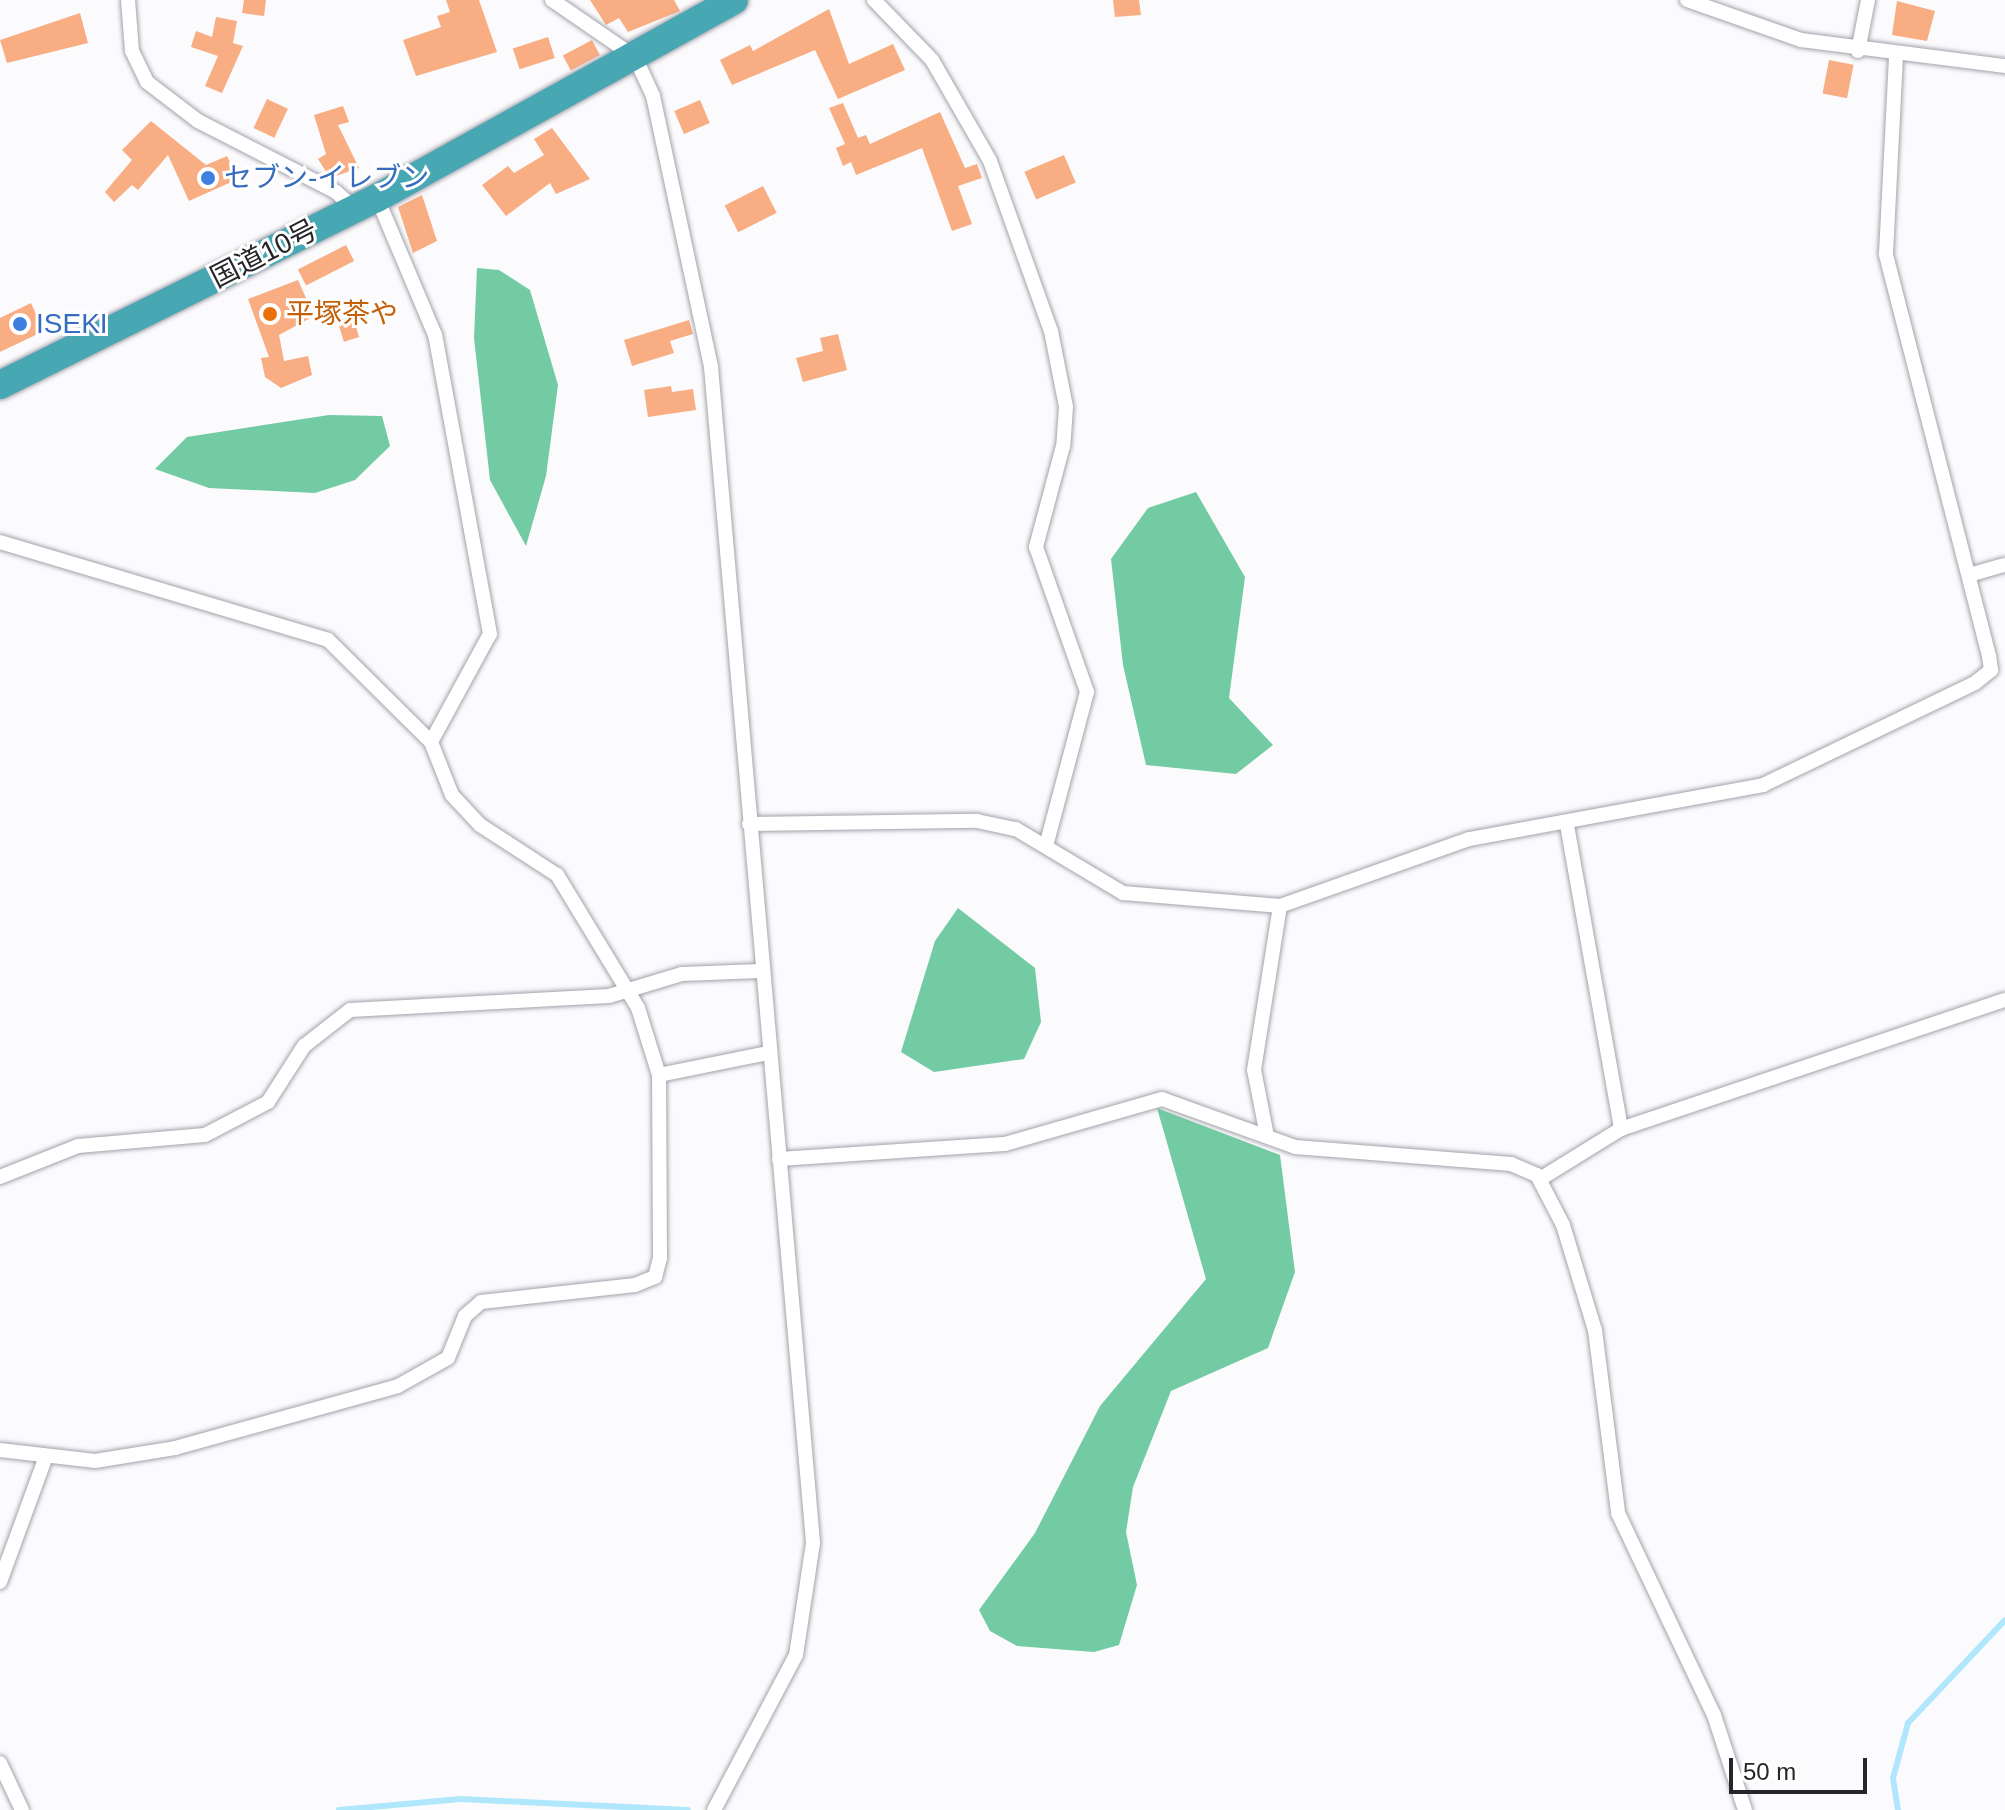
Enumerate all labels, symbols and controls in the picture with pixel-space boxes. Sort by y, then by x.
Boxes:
place label: セブン-イレブン [224,161,429,195]
marker: セブン-イレブン [199,169,217,187]
street label: 国道10号 [205,213,323,295]
place label: 平塚茶や [286,297,398,331]
marker: 平塚茶や [261,305,279,323]
place label: ISEKI [36,307,108,341]
marker: ISEKI [11,315,29,333]
scale bar [1733,1742,1871,1792]
text: 50 m [1743,1758,1796,1785]

